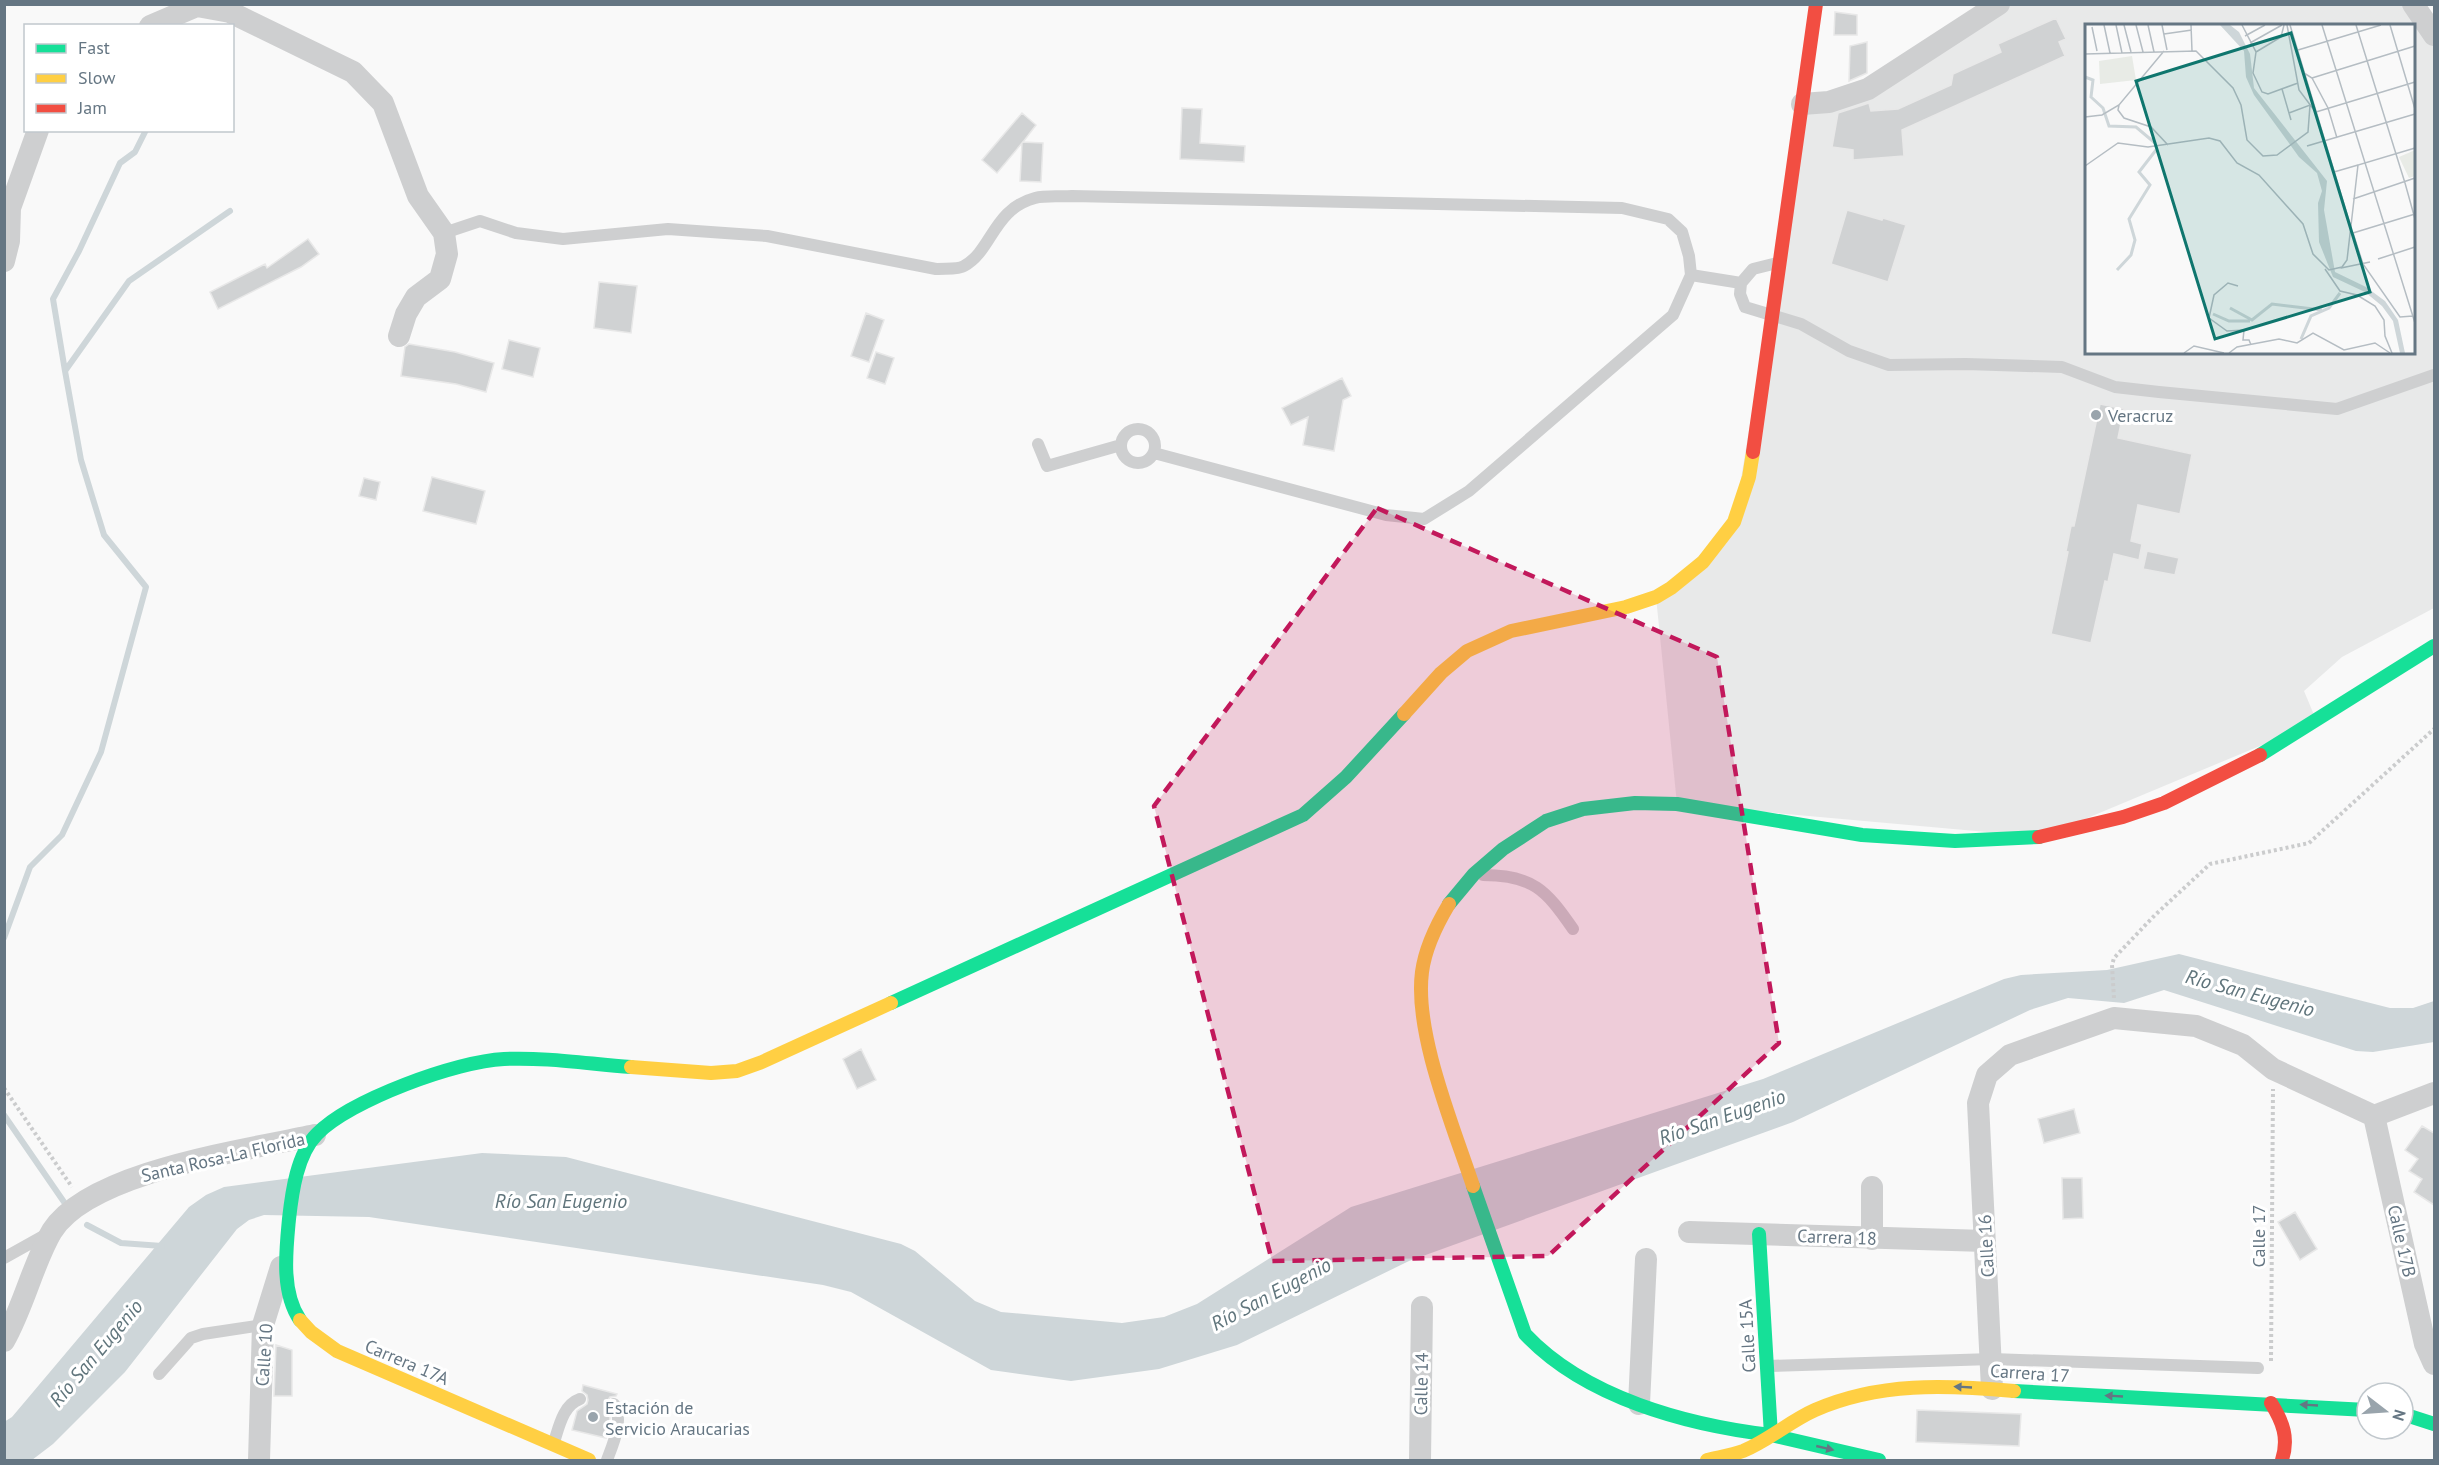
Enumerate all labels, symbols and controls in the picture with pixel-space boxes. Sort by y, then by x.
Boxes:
legend [24,24,234,132]
inset map [2085,24,2415,354]
text: Fast [78,36,110,59]
text: Slow [78,66,116,89]
text: Jam [77,96,107,119]
place label: Veracruz [2107,404,2173,427]
marker: Veracruz [2089,408,2103,422]
water label: Río San Eugenio [2183,963,2317,1023]
water label: Río San Eugenio [1655,1083,1789,1151]
street label: Santa Rosa-La Florida [139,1127,307,1187]
water label: Río San Eugenio [495,1188,627,1214]
street label: Calle 17B [2383,1203,2421,1279]
street label: Calle 17 [2247,1205,2270,1267]
street label: Calle 16 [1973,1214,1999,1278]
street label: Carrera 18 [1797,1224,1877,1250]
water label: Río San Eugenio [1206,1251,1336,1337]
water label: Río San Eugenio [43,1294,149,1412]
street label: Calle 15A [1734,1298,1760,1373]
street label: Calle 10 [250,1323,278,1387]
street label: Carrera 17A [361,1334,453,1390]
street label: Calle 14 [1409,1352,1433,1416]
street label: Carrera 17 [1989,1359,2071,1387]
north arrow [2355,1381,2415,1441]
one-way arrow [1954,1382,1973,1391]
one-way arrow [2104,1392,2123,1401]
place label: Estación de Servicio Araucarias [605,1396,750,1440]
one-way arrow [2299,1401,2318,1410]
text: N [2388,1407,2410,1423]
marker: Estación de Servicio Araucarias [586,1410,600,1424]
one-way arrow [1816,1443,1834,1453]

